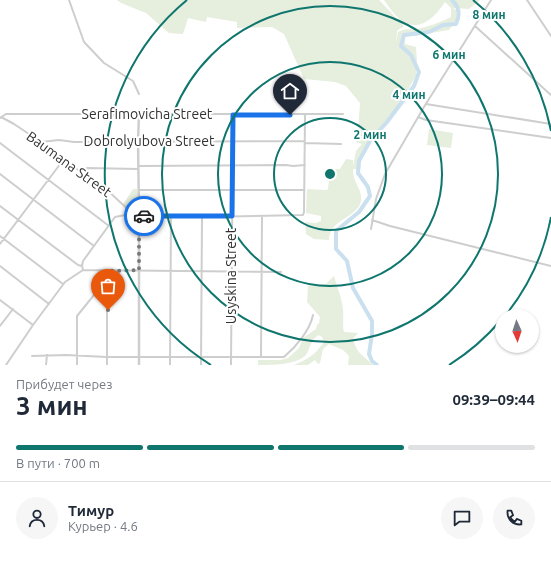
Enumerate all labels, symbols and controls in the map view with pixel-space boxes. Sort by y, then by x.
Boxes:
text: 8 мин [472,8,506,21]
text: 6 мин [432,48,466,61]
pin [273,74,307,115]
icon: home [279,80,301,102]
text: 4 мин [392,88,426,101]
street label: Serafimovicha Street [82,106,213,122]
street label: Baumana Street [24,128,115,200]
text: 2 мин [353,128,387,141]
street label: Dobrolyubova Street [84,133,215,149]
centre of rings [323,167,337,181]
courier [124,196,164,236]
icon: car [133,205,155,227]
street label: Usyskina Street [223,227,239,324]
pin [91,269,125,310]
icon: bag [97,275,119,297]
north arrow [495,309,539,353]
map controls [495,309,539,353]
text: Прибудет через [16,377,113,391]
text: 3 мин [16,391,88,420]
text: 09:39–09:44 [452,391,535,408]
text: В пути · 700 m [16,456,100,470]
button: person [16,497,58,539]
button: chat [441,497,483,539]
button: phone [493,497,535,539]
text: Тимур [68,502,114,519]
text: Курьер · 4.6 [68,519,138,533]

